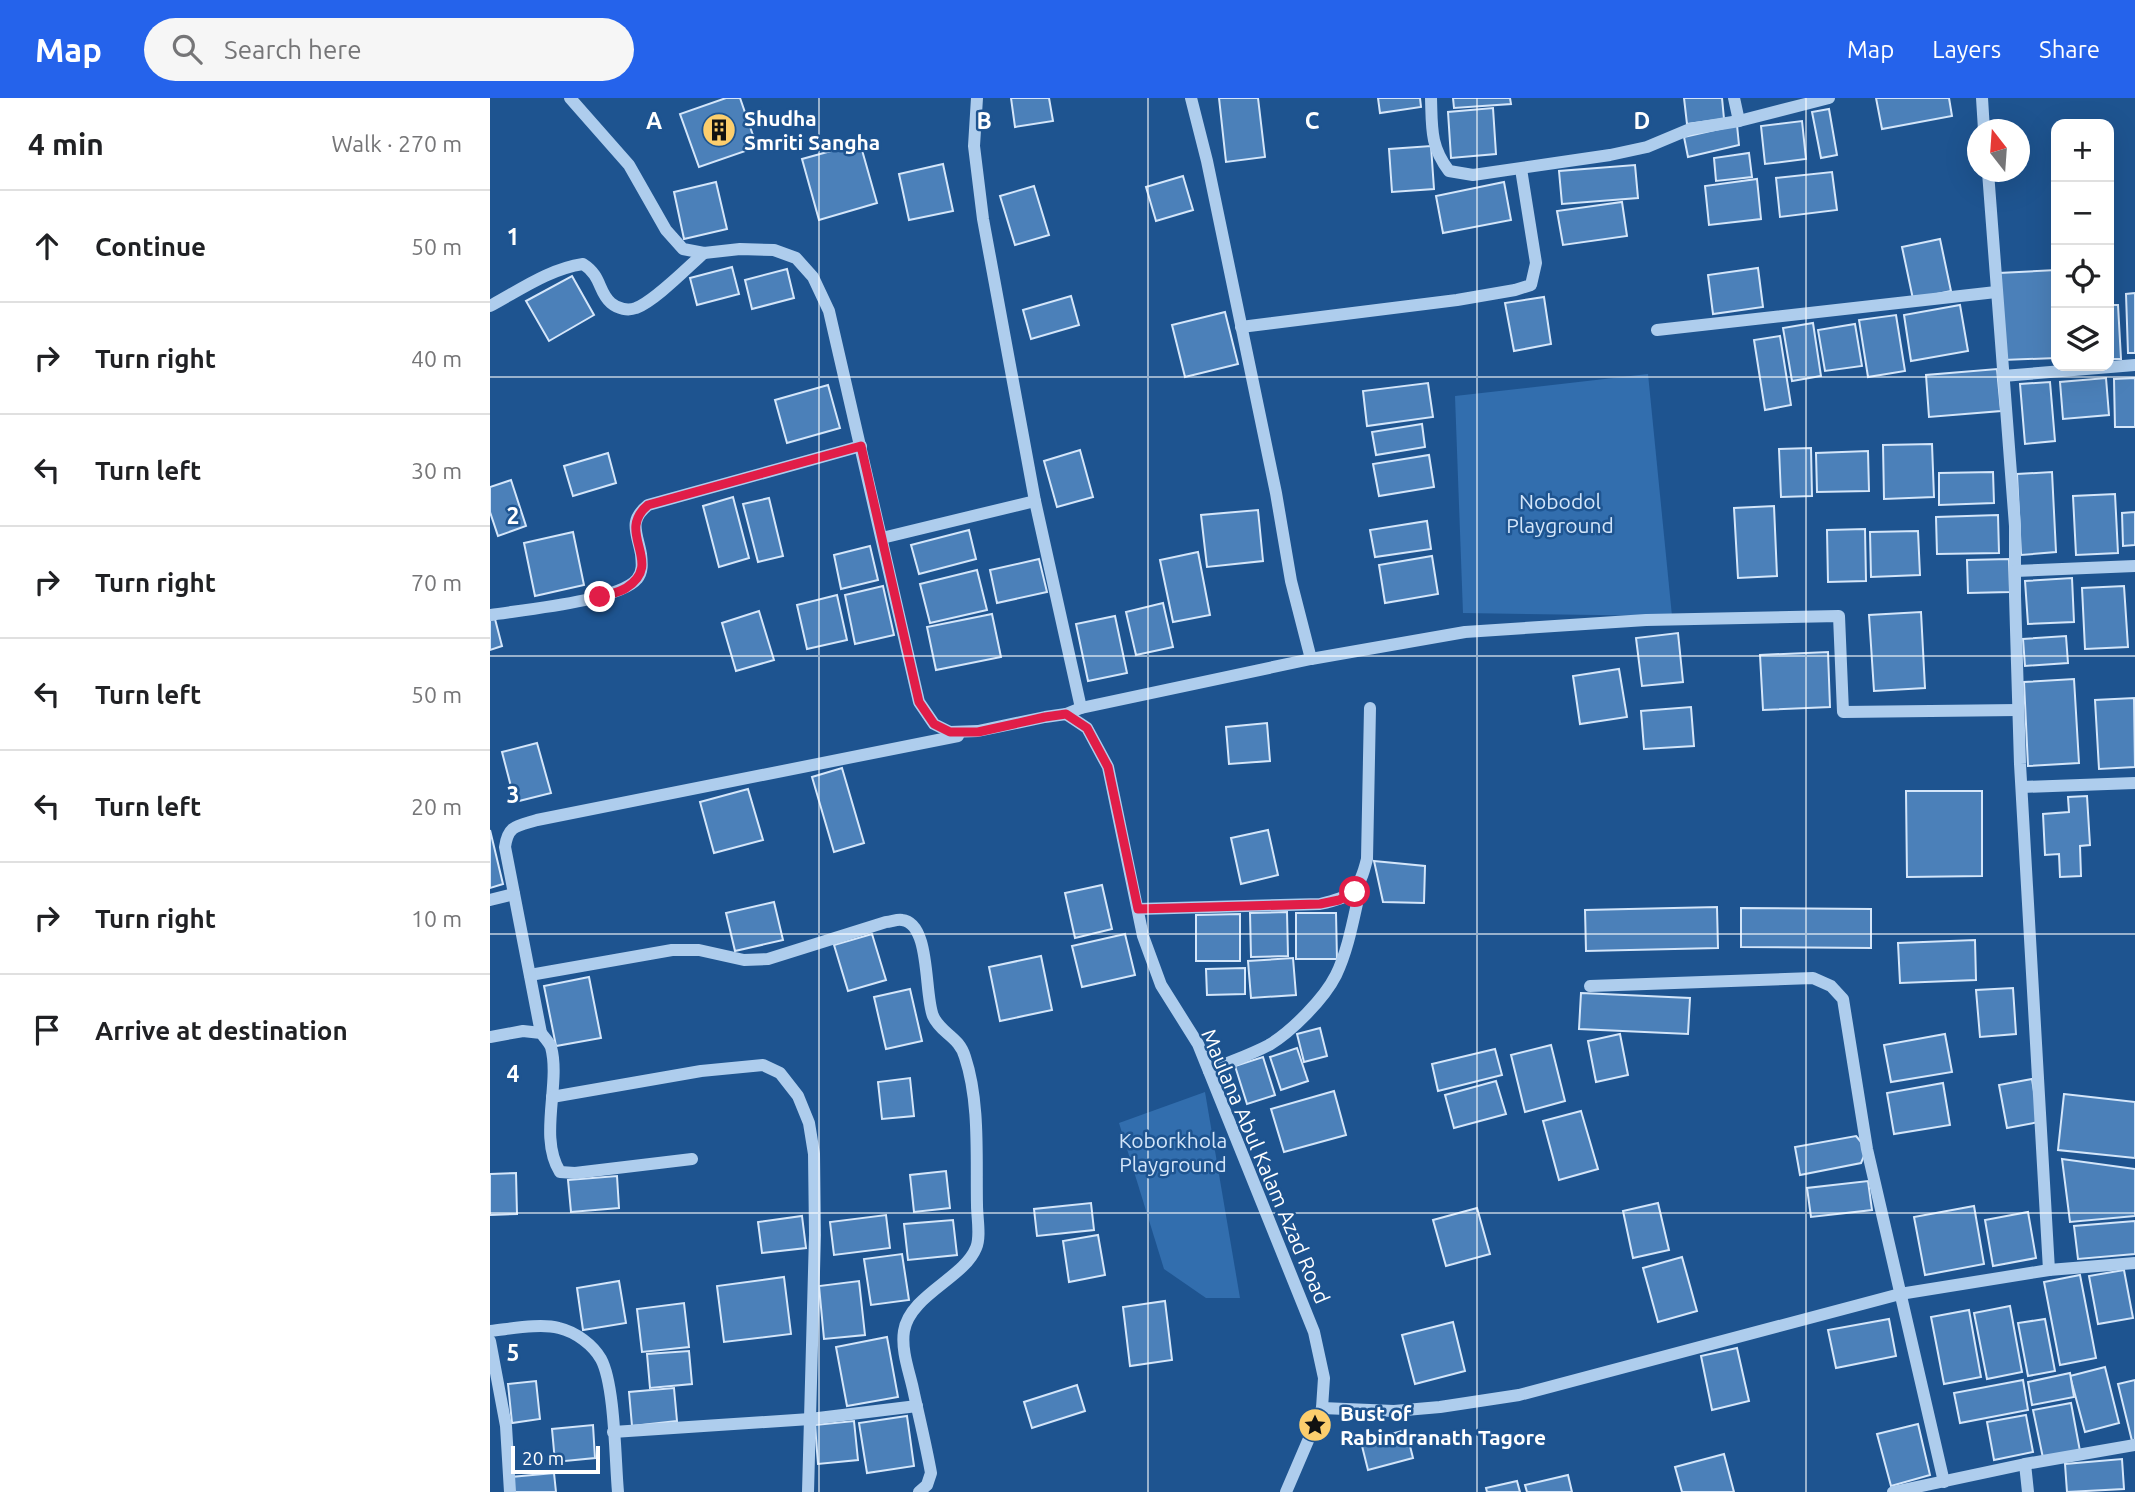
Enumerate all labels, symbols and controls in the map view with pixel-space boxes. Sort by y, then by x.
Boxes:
search box [144,18,634,81]
icon: search [168,30,206,68]
text: Map [35,31,102,68]
text: Search here [224,35,362,64]
text: Map [1847,36,1894,63]
text: Layers [1932,36,2001,63]
text: Share [2039,36,2100,63]
place label: Shudha Smriti Sangha [744,106,880,154]
text: A [646,108,662,133]
text: B [976,108,992,133]
text: C [1305,108,1320,133]
text: D [1634,108,1650,133]
building icon: Shudha Smriti Sangha [700,111,738,149]
north arrow [1967,119,2030,182]
map controls [2051,119,2114,371]
button: + [2051,119,2114,182]
text: 4 min [28,127,104,161]
text: Walk · 270 m [331,131,462,156]
button: − [2051,182,2114,245]
text: 1 [507,224,519,249]
icon: ahead [28,227,66,265]
text: Continue [95,232,206,261]
text: 50 m [411,234,462,259]
button: locate [2051,245,2114,308]
button: layers [2051,308,2114,371]
icon: right [28,339,66,377]
text: Turn right [95,344,216,373]
text: 40 m [411,346,462,371]
icon: left [28,451,66,489]
text: Turn left [95,456,201,485]
text: 30 m [411,458,462,483]
park label: Nobodol Playground [1506,489,1614,537]
text: 2 [507,503,519,528]
icon: right [28,563,66,601]
text: Turn right [95,568,216,597]
text: 70 m [411,570,462,595]
route end [584,581,615,612]
icon: left [28,675,66,713]
text: Turn left [95,680,201,709]
text: 50 m [411,682,462,707]
text: 3 [507,782,519,807]
icon: left [28,787,66,825]
text: Turn left [95,792,201,821]
text: 20 m [411,794,462,819]
route start [1339,876,1370,907]
icon: right [28,899,66,937]
text: Turn right [95,904,216,933]
text: 10 m [411,906,462,931]
icon: arrive [28,1011,66,1049]
text: Arrive at destination [95,1016,348,1045]
street label: Maulana Abul Kalam Azad Road [1197,1025,1335,1307]
text: 4 [507,1061,520,1086]
park label: Koborkhola Playground [1119,1128,1227,1176]
text: 5 [507,1340,519,1365]
place label: Bust of Rabindranath Tagore [1340,1401,1546,1449]
place icon: Bust of Rabindranath Tagore [1296,1406,1334,1444]
scale bar [511,1443,600,1475]
text: 20 m [522,1447,564,1469]

